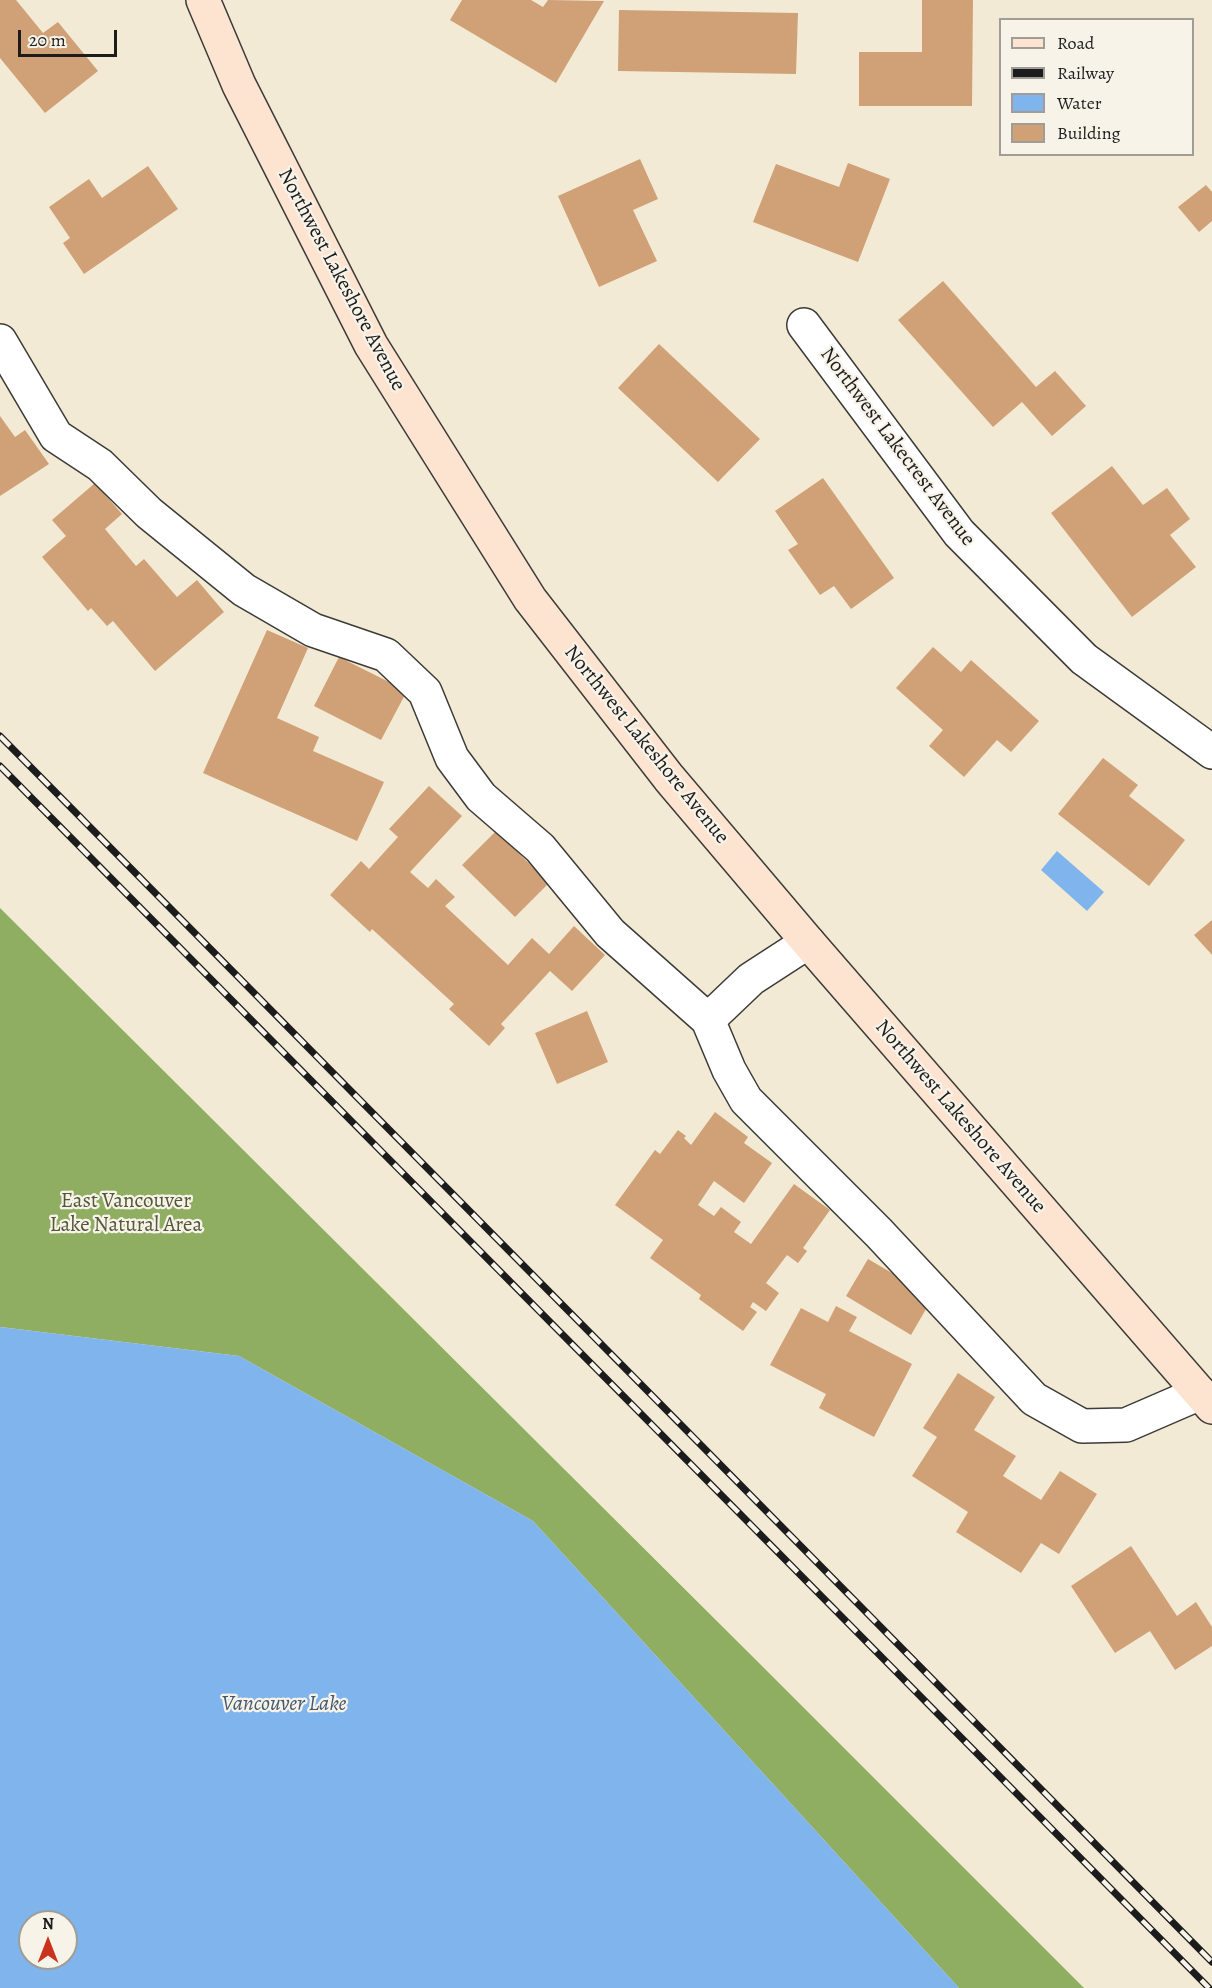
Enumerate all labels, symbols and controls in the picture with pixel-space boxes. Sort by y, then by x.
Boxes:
scale bar [21,18,120,56]
legend [999,18,1194,156]
text: 20 m [29,28,66,52]
text: Road [1057,31,1094,55]
text: Railway [1057,61,1114,85]
text: Water [1057,91,1102,115]
text: Building [1057,121,1121,145]
street label: Northwest Lakeshore Avenue [272,164,410,396]
street label: Northwest Lakecrest Avenue [814,343,980,551]
street label: Northwest Lakeshore Avenue [558,641,734,849]
street label: Northwest Lakeshore Avenue [869,1015,1051,1219]
park label: East Vancouver Lake Natural Area [50,1189,202,1239]
water label: Vancouver Lake [221,1692,347,1718]
north arrow [18,1910,78,1970]
text: N [42,1913,54,1935]

